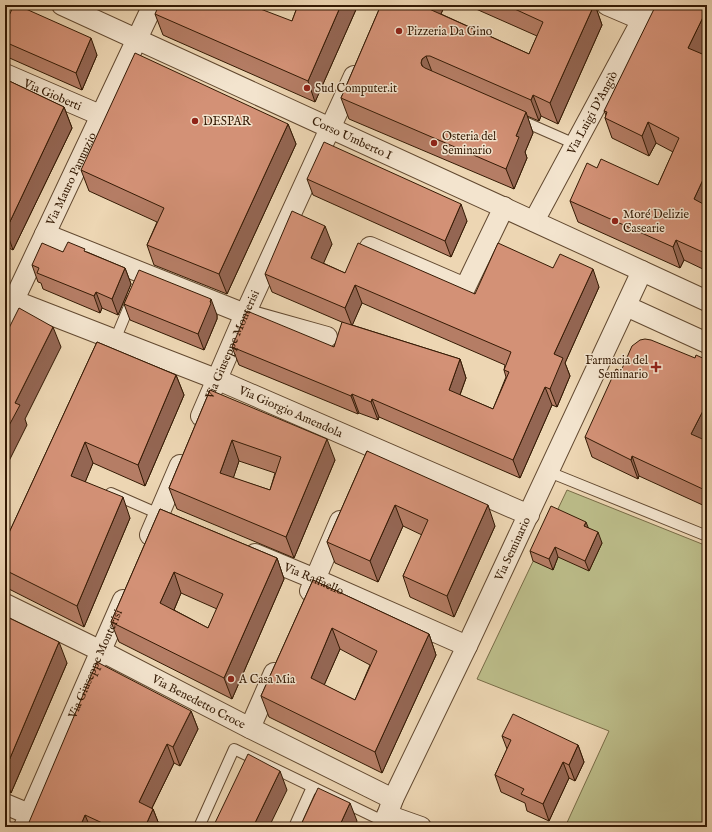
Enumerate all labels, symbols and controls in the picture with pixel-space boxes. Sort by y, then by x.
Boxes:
place label: Pizzeria Da Gino [407,24,493,39]
marker: Pizzeria Da Gino [394,26,404,36]
street label: Via Luigi D'Angiò [564,68,621,158]
street label: Via Gioberti [20,76,84,114]
place label: Sud Computer.it [315,81,397,97]
marker: Sud Computer.it [302,83,312,93]
place label: DESPAR [203,114,252,129]
street label: Corso Umberto I [309,114,394,163]
marker: DESPAR [190,116,200,126]
place label: Osteria del Seminario [442,129,497,158]
street label: Via Mauro Panunzio [43,130,100,229]
marker: Osteria del Seminario [429,138,439,148]
place label: Moré Delizie Casearie [623,207,689,236]
marker: Moré Delizie Casearie [610,216,620,226]
street label: Via Giuseppe Monterisi [202,288,263,402]
place label: Farmacia del Seminario [585,353,649,382]
marker: Farmacia del Seminario [651,362,661,372]
street label: Via Giorgio Amendola [235,382,346,441]
street label: Via Seminario [491,514,534,584]
street label: Via Raffaello [281,559,347,599]
street label: Via Giuseppe Monterisi [65,607,126,722]
street label: Via Benedetto Croce [148,671,248,733]
place label: A Casa Mia [238,672,296,687]
marker: A Casa Mia [226,674,236,684]

